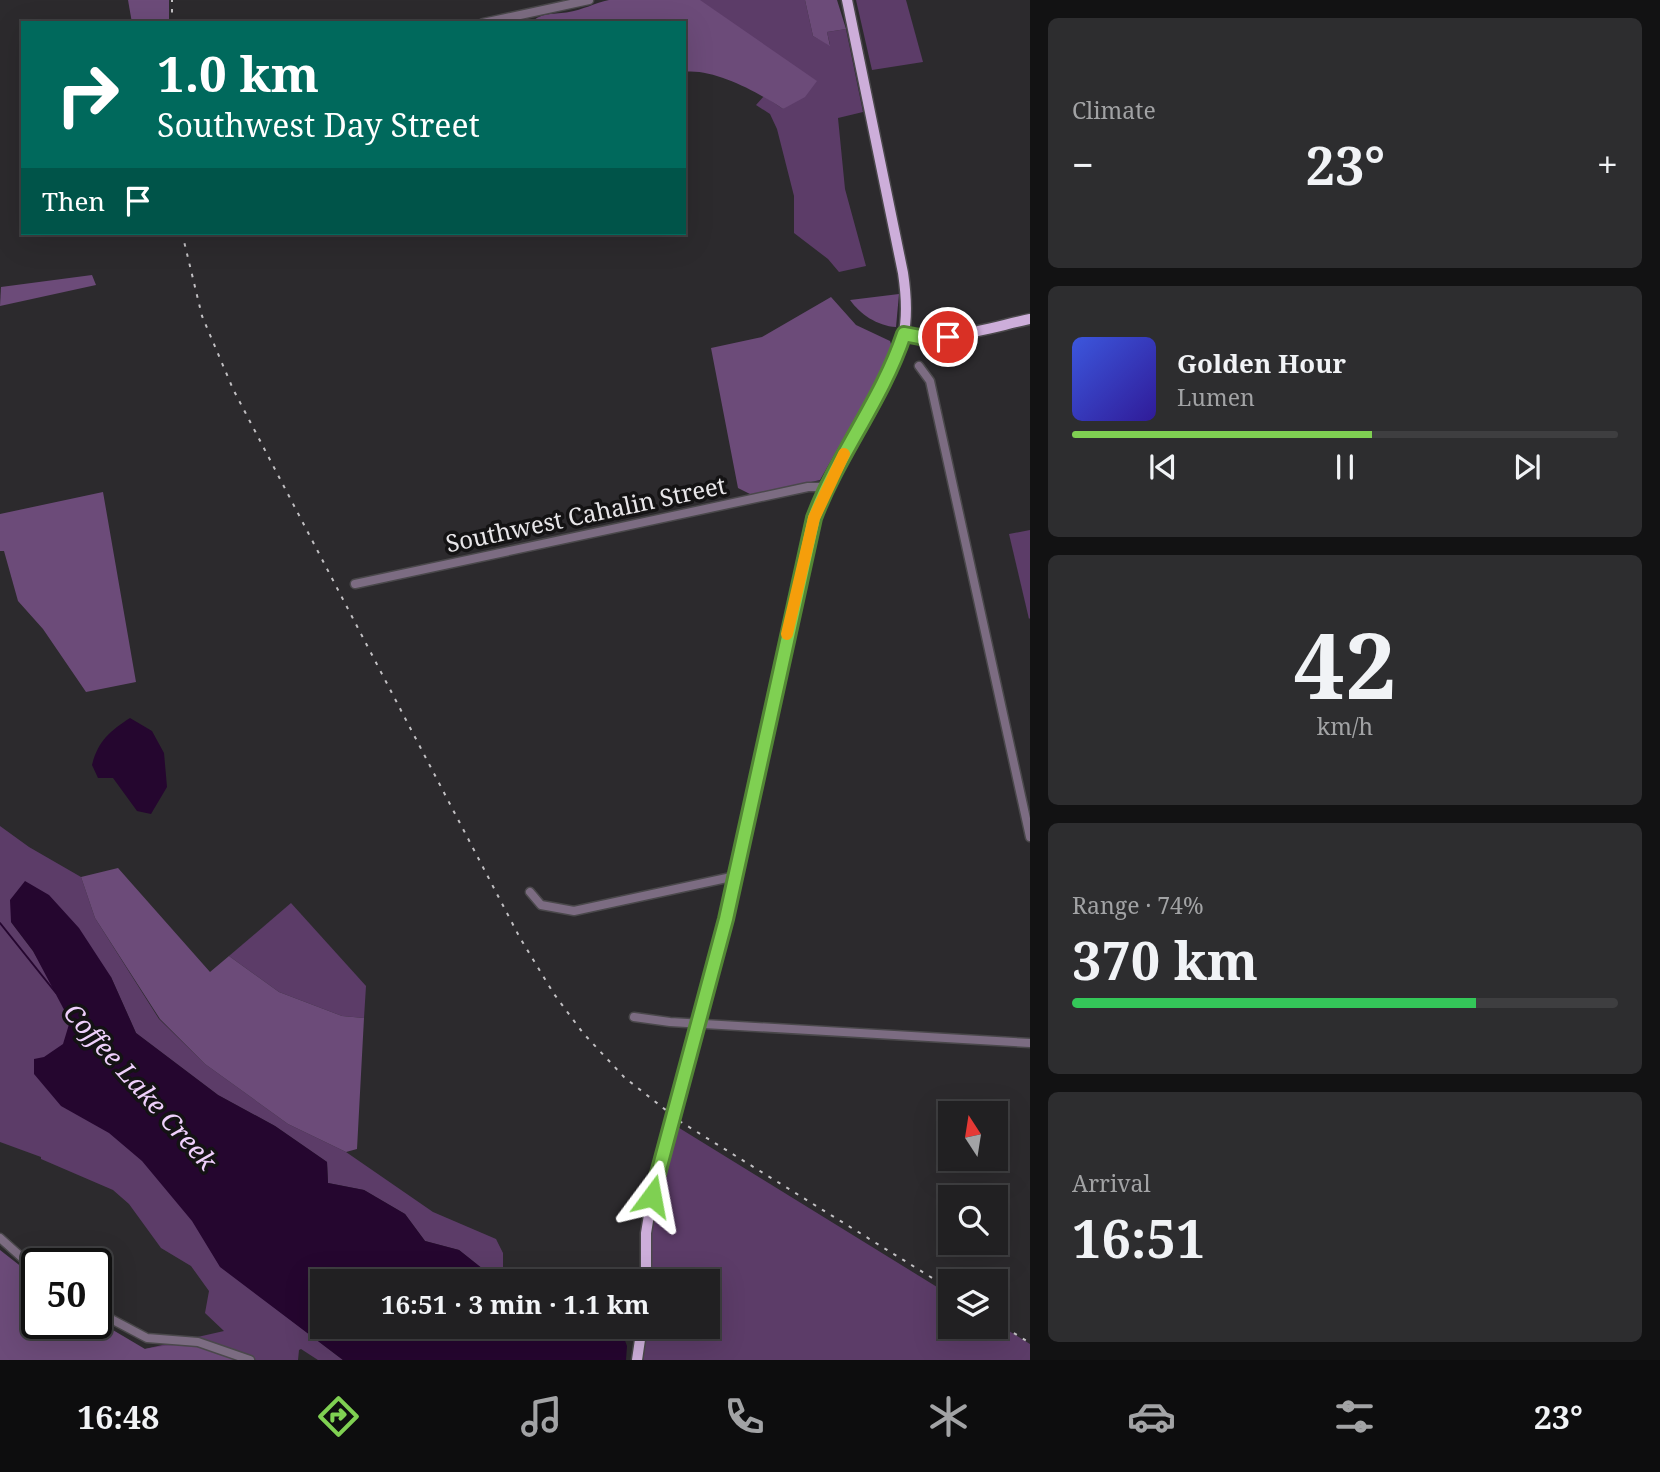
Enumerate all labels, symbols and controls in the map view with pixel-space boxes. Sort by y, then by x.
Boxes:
text: 1.0 km [157,40,319,106]
icon: right [42,49,133,140]
text: Climate [1072,94,1156,126]
text: Southwest Day Street [157,103,480,146]
text: 23° [1306,129,1385,200]
text: − [1072,138,1094,190]
text: + [1597,138,1618,190]
icon: arrive [119,182,157,220]
text: Then [42,183,105,219]
pin [918,307,978,367]
icon: arrive [929,318,967,356]
text: Golden Hour [1177,345,1346,381]
text: Lumen [1177,381,1255,413]
icon: previous [1144,448,1182,486]
icon: pause [1326,448,1364,486]
icon: next [1508,448,1546,486]
street label: Southwest Cahalin Street [443,468,729,559]
text: 42 [1294,602,1396,726]
text: km/h [1317,710,1373,742]
text: Range · 74% [1072,889,1204,921]
text: 370 km [1072,924,1258,995]
water label: Coffee Lake Creek [56,995,226,1178]
north arrow [938,1101,1008,1171]
map controls [938,1101,1008,1339]
position arrow [615,1159,689,1233]
text: Arrival [1072,1167,1151,1199]
button: search [938,1185,1008,1255]
text: 16:51 [1072,1202,1205,1273]
speed limit sign: 50 [21,1248,112,1339]
button: layers [938,1269,1008,1339]
text: 16:51 · 3 min · 1.1 km [381,1286,649,1322]
icon: directions [314,1392,363,1441]
icon: music [517,1392,566,1441]
icon: phone [720,1392,769,1441]
icon: climate [924,1392,973,1441]
icon: car [1127,1392,1176,1441]
icon: filters [1330,1392,1379,1441]
text: 16:48 [77,1395,159,1438]
text: 23° [1534,1395,1583,1438]

